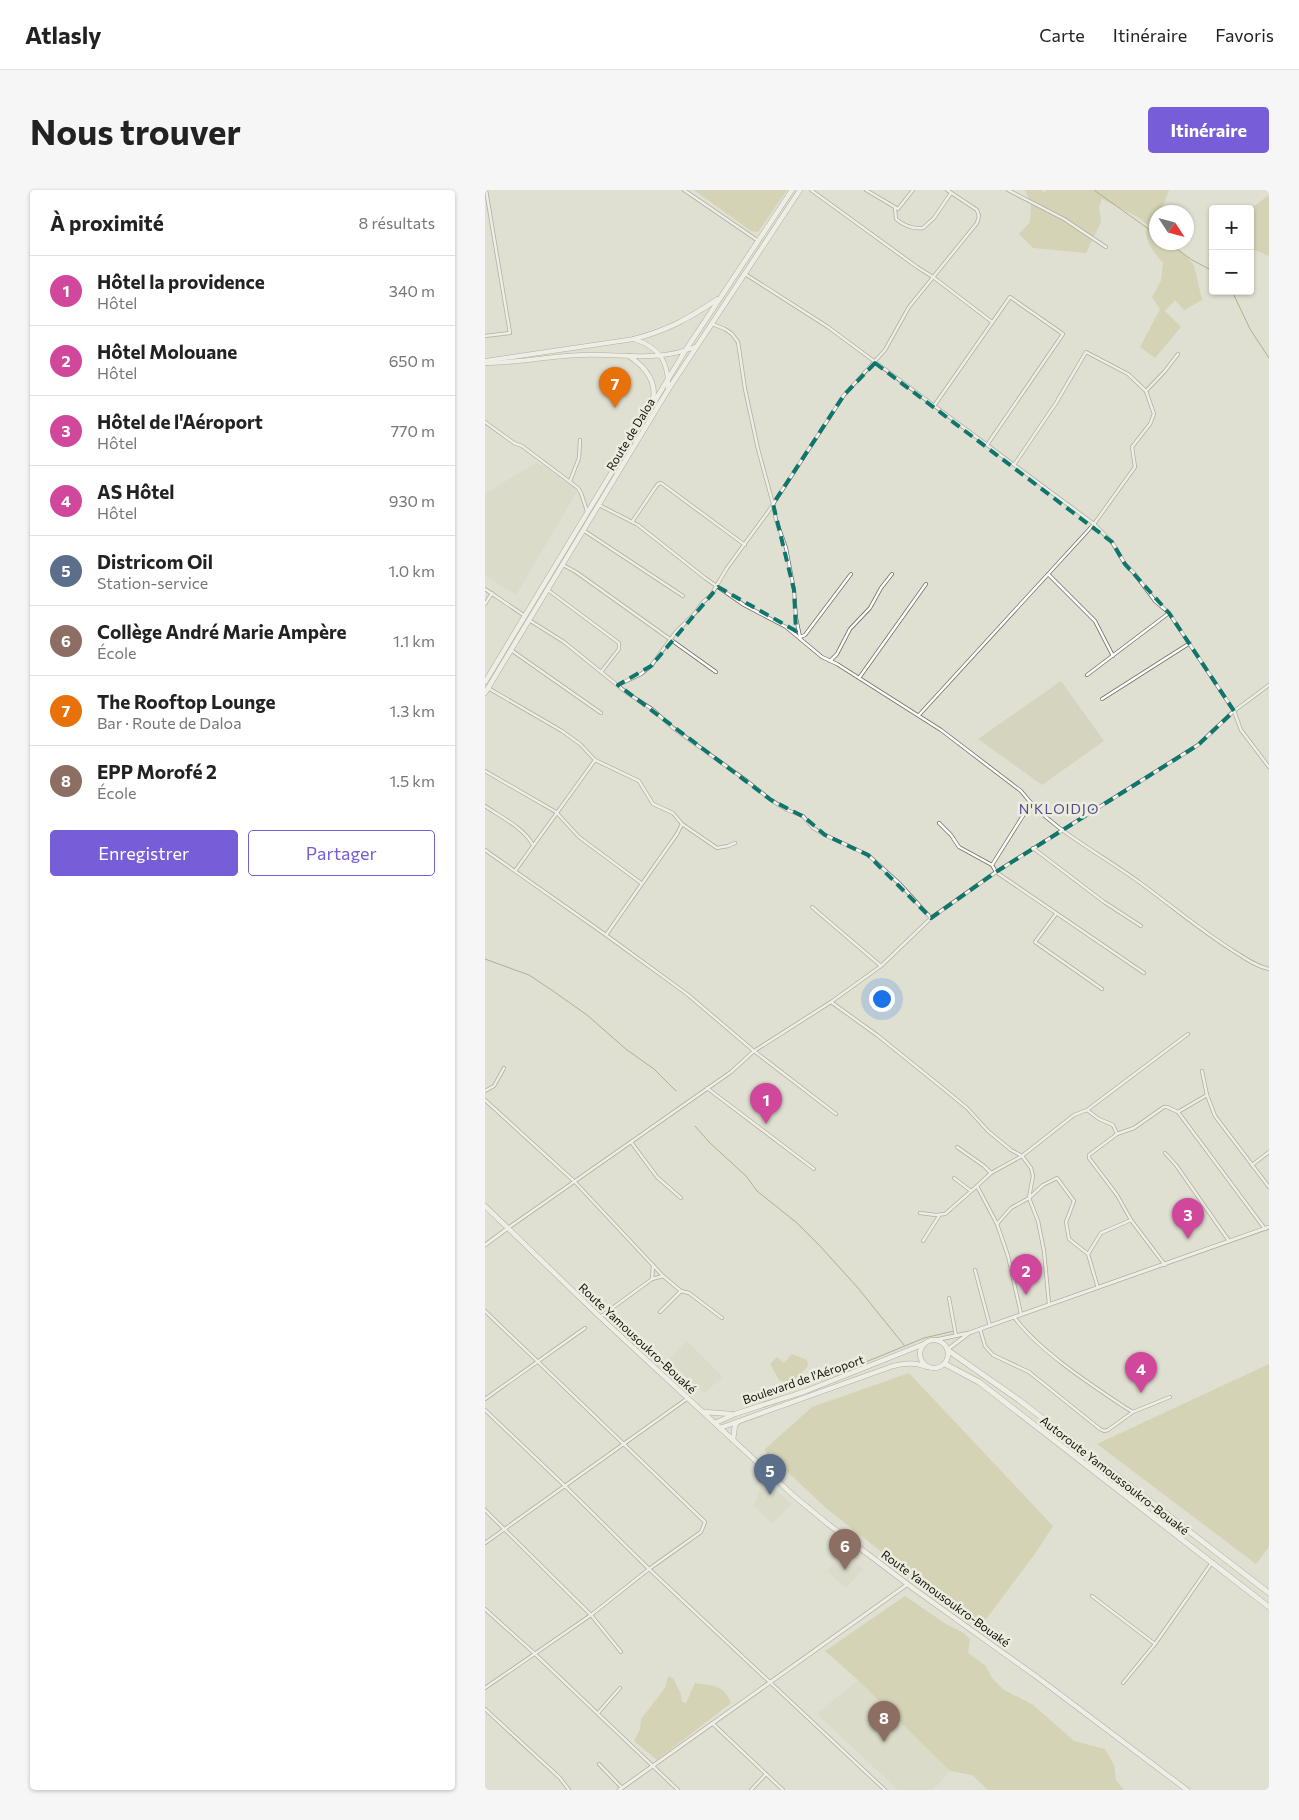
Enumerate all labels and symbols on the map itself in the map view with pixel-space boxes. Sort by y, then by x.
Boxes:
north arrow [1149,205,1194,250]
pin: 7 [599,367,631,408]
street label: Route de Daloa [603,395,657,473]
district label: N'KLOIDJO [1019,800,1099,817]
your location [869,986,895,1012]
pin: 1 [750,1083,782,1124]
pin: 3 [1172,1198,1204,1239]
pin: 2 [1010,1254,1042,1295]
street label: Route Yamousoukro-Bouaké [576,1280,700,1396]
street label: Boulevard de l'Aéroport [740,1352,866,1406]
pin: 4 [1125,1352,1157,1393]
street label: Autoroute Yamoussoukro-Bouaké [1038,1413,1192,1537]
pin: 5 [754,1454,786,1495]
pin: 6 [829,1529,861,1570]
street label: Route Yamousoukro-Bouaké [879,1547,1013,1649]
pin: 8 [868,1701,900,1742]

